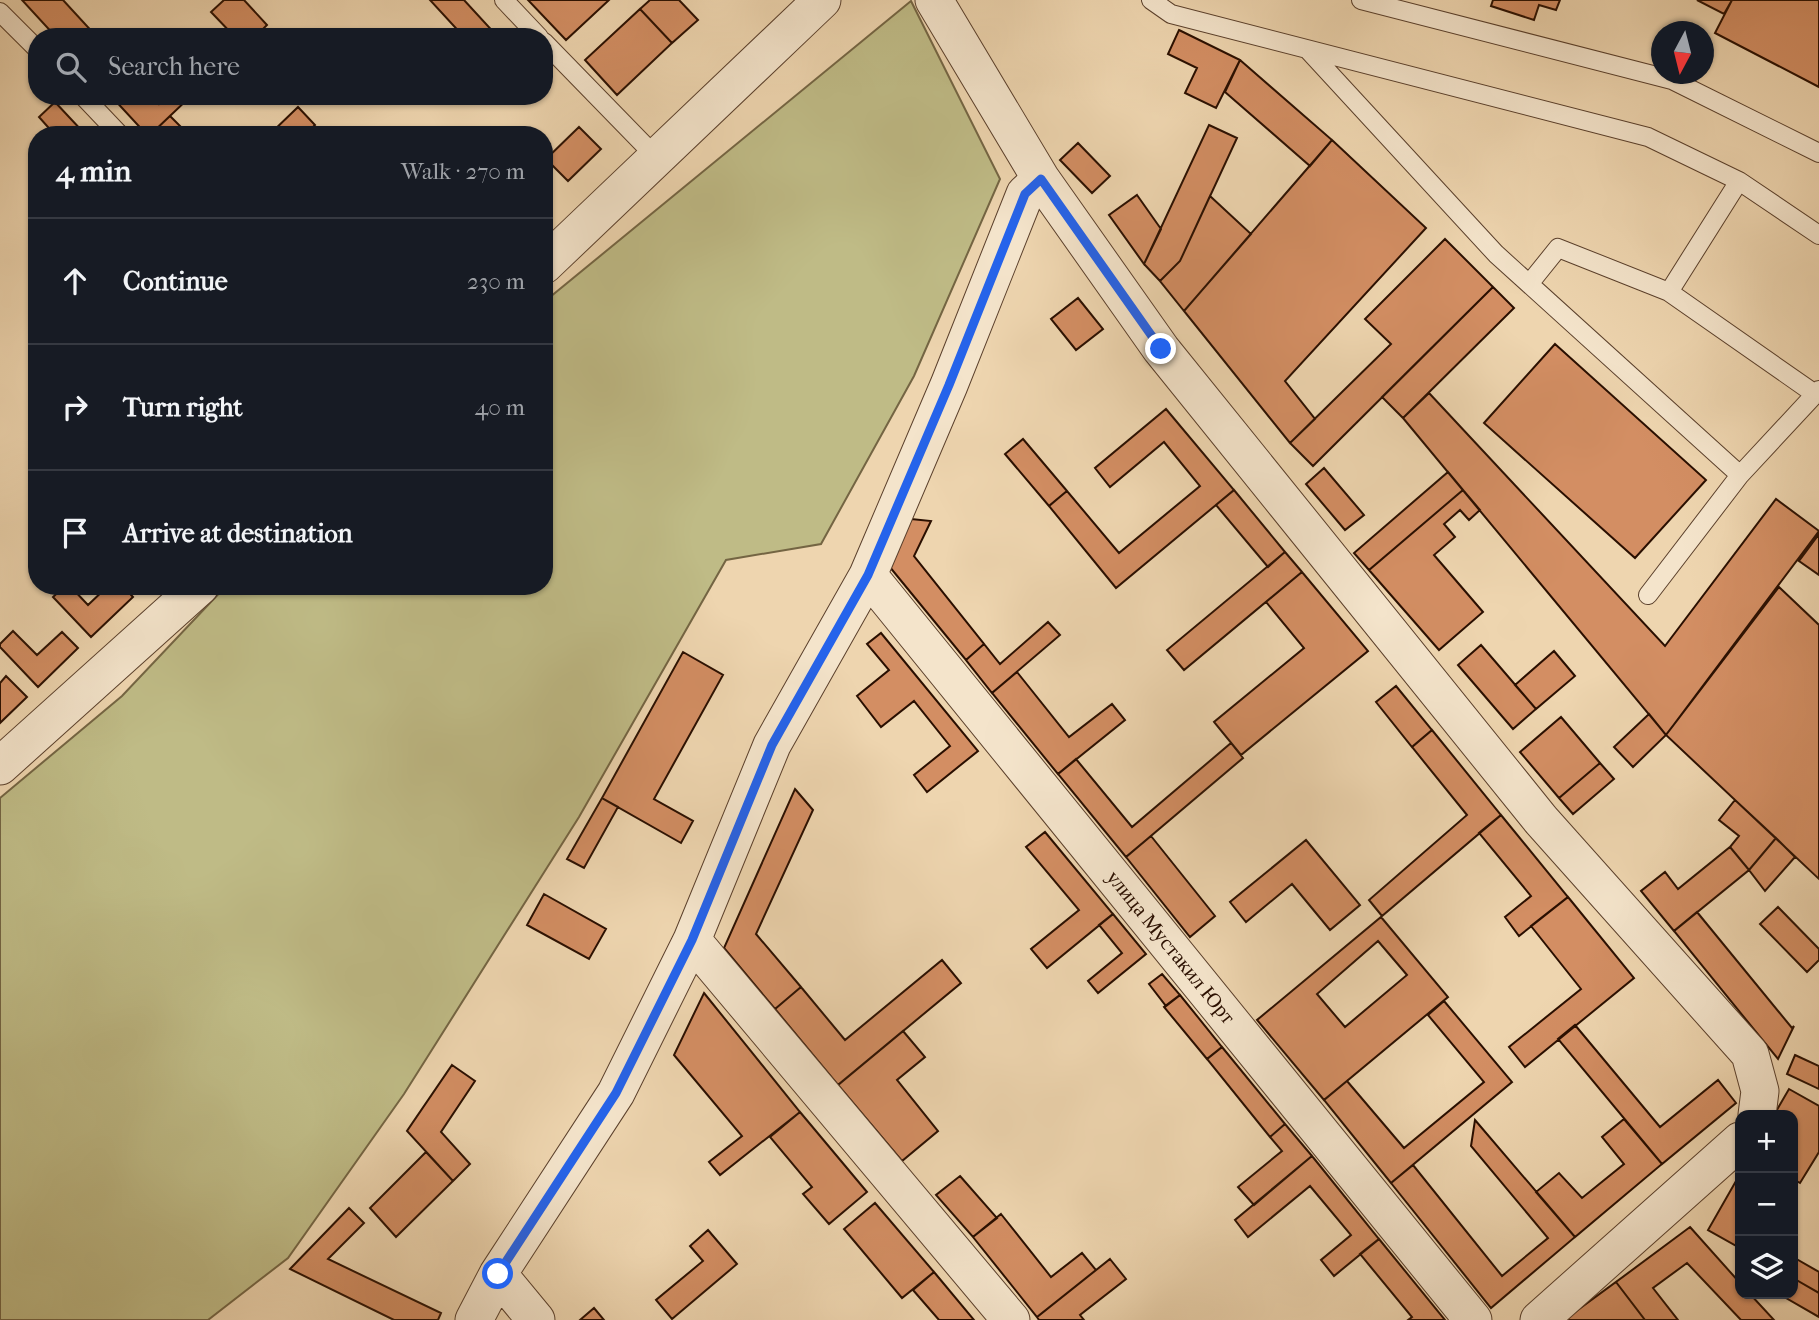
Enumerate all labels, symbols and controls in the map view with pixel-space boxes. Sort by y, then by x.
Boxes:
north arrow [1651,21,1714,84]
search box [28,28,553,105]
icon: search [52,48,90,86]
text: Search here [108,51,240,82]
text: 4 min [56,154,131,189]
text: Walk · 270 m [401,158,525,185]
icon: ahead [56,262,94,300]
text: Continue [123,266,228,297]
text: 230 m [467,268,525,295]
route end [1145,333,1176,364]
icon: right [56,388,94,426]
text: Turn right [123,392,243,423]
text: 40 m [475,394,525,421]
icon: arrive [56,514,94,552]
text: Arrive at destination [123,518,353,549]
street label: улица Мустакил Юрт [1102,865,1240,1029]
map controls [1735,1110,1798,1299]
button: + [1735,1110,1798,1173]
button: − [1735,1173,1798,1236]
button: layers [1735,1236,1798,1299]
route start [482,1258,513,1289]

